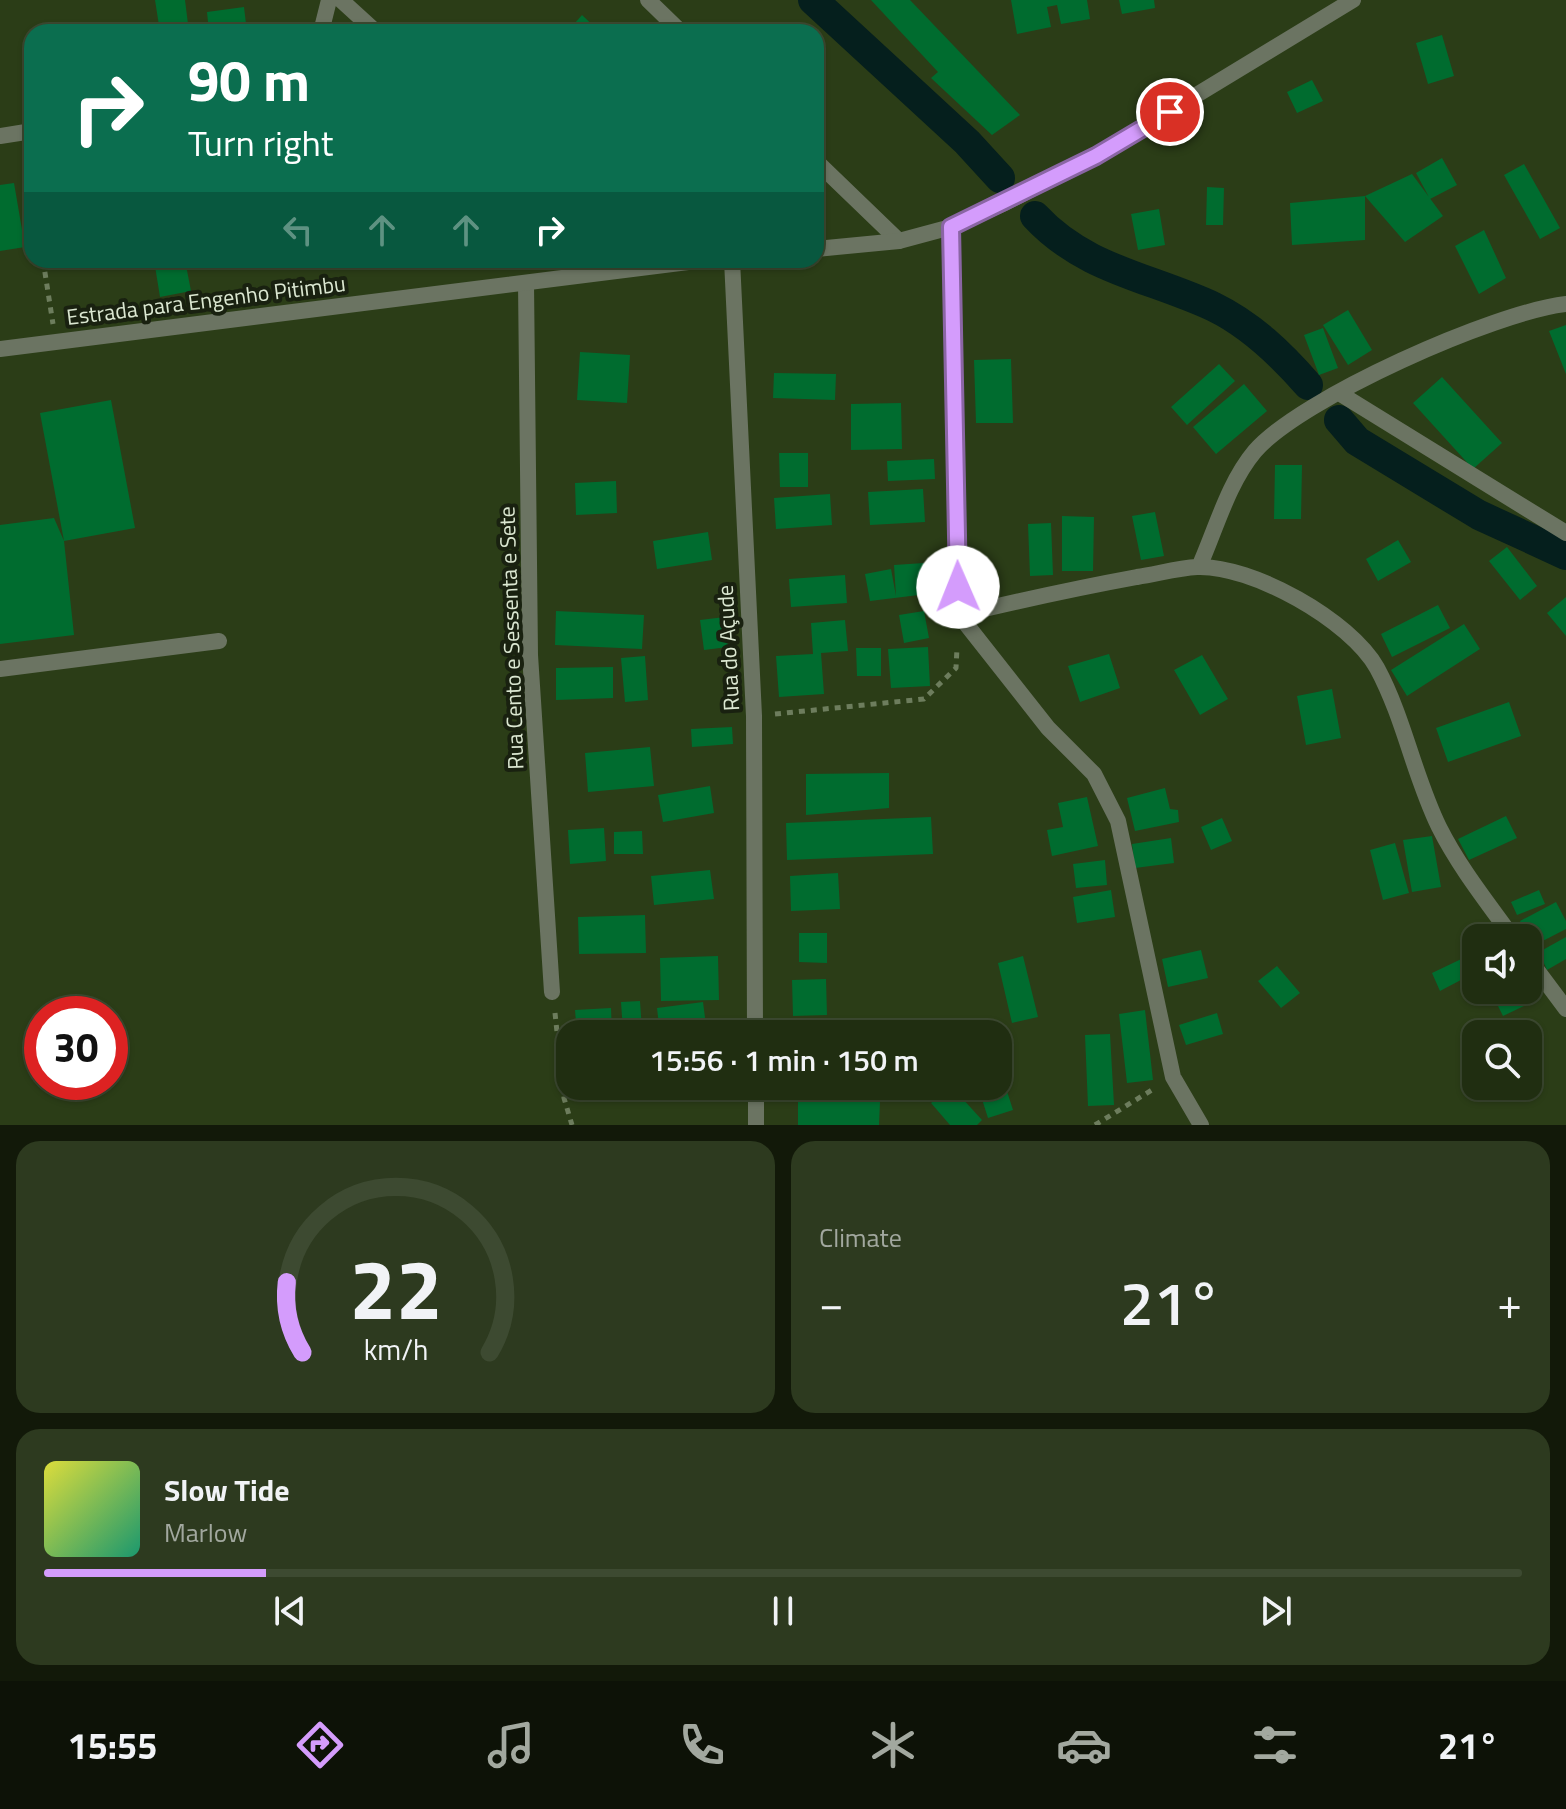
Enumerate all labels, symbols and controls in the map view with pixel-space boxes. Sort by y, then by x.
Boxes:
text: 90 m [188,38,310,123]
icon: right [56,56,160,160]
pin [1136,78,1204,146]
icon: arrive [1148,90,1192,134]
text: Turn right [188,115,333,170]
icon: left [276,208,320,252]
icon: ahead [360,208,404,252]
icon: ahead [444,208,488,252]
icon: right [528,208,572,252]
street label: Estrada para Engenho Pitimbu [65,266,347,334]
street label: Rua Cento e Sessenta e Sete [489,506,533,770]
position arrow [916,545,1000,629]
street label: Rua do Açude [708,584,748,712]
map controls [1462,924,1542,1100]
button: sound [1462,924,1542,1004]
speed limit sign: 30 [24,996,128,1100]
button: search [1462,1020,1542,1100]
text: 15:56 · 1 min · 150 m [649,1037,919,1083]
text: Climate [819,1218,902,1257]
text: 22 [349,1225,442,1351]
text: 21° [1120,1257,1221,1348]
text: − [819,1269,844,1336]
text: + [1497,1269,1522,1336]
text: km/h [363,1328,428,1371]
text: Slow Tide [164,1467,289,1513]
text: Marlow [164,1513,247,1552]
icon: previous [268,1589,312,1633]
icon: pause [761,1589,805,1633]
icon: next [1254,1589,1298,1633]
icon: directions [292,1717,348,1773]
icon: music [483,1717,539,1773]
icon: phone [674,1717,730,1773]
icon: climate [865,1717,921,1773]
icon: car [1056,1717,1112,1773]
icon: filters [1247,1717,1303,1773]
text: 15:55 [67,1718,157,1773]
text: 21° [1438,1718,1498,1773]

